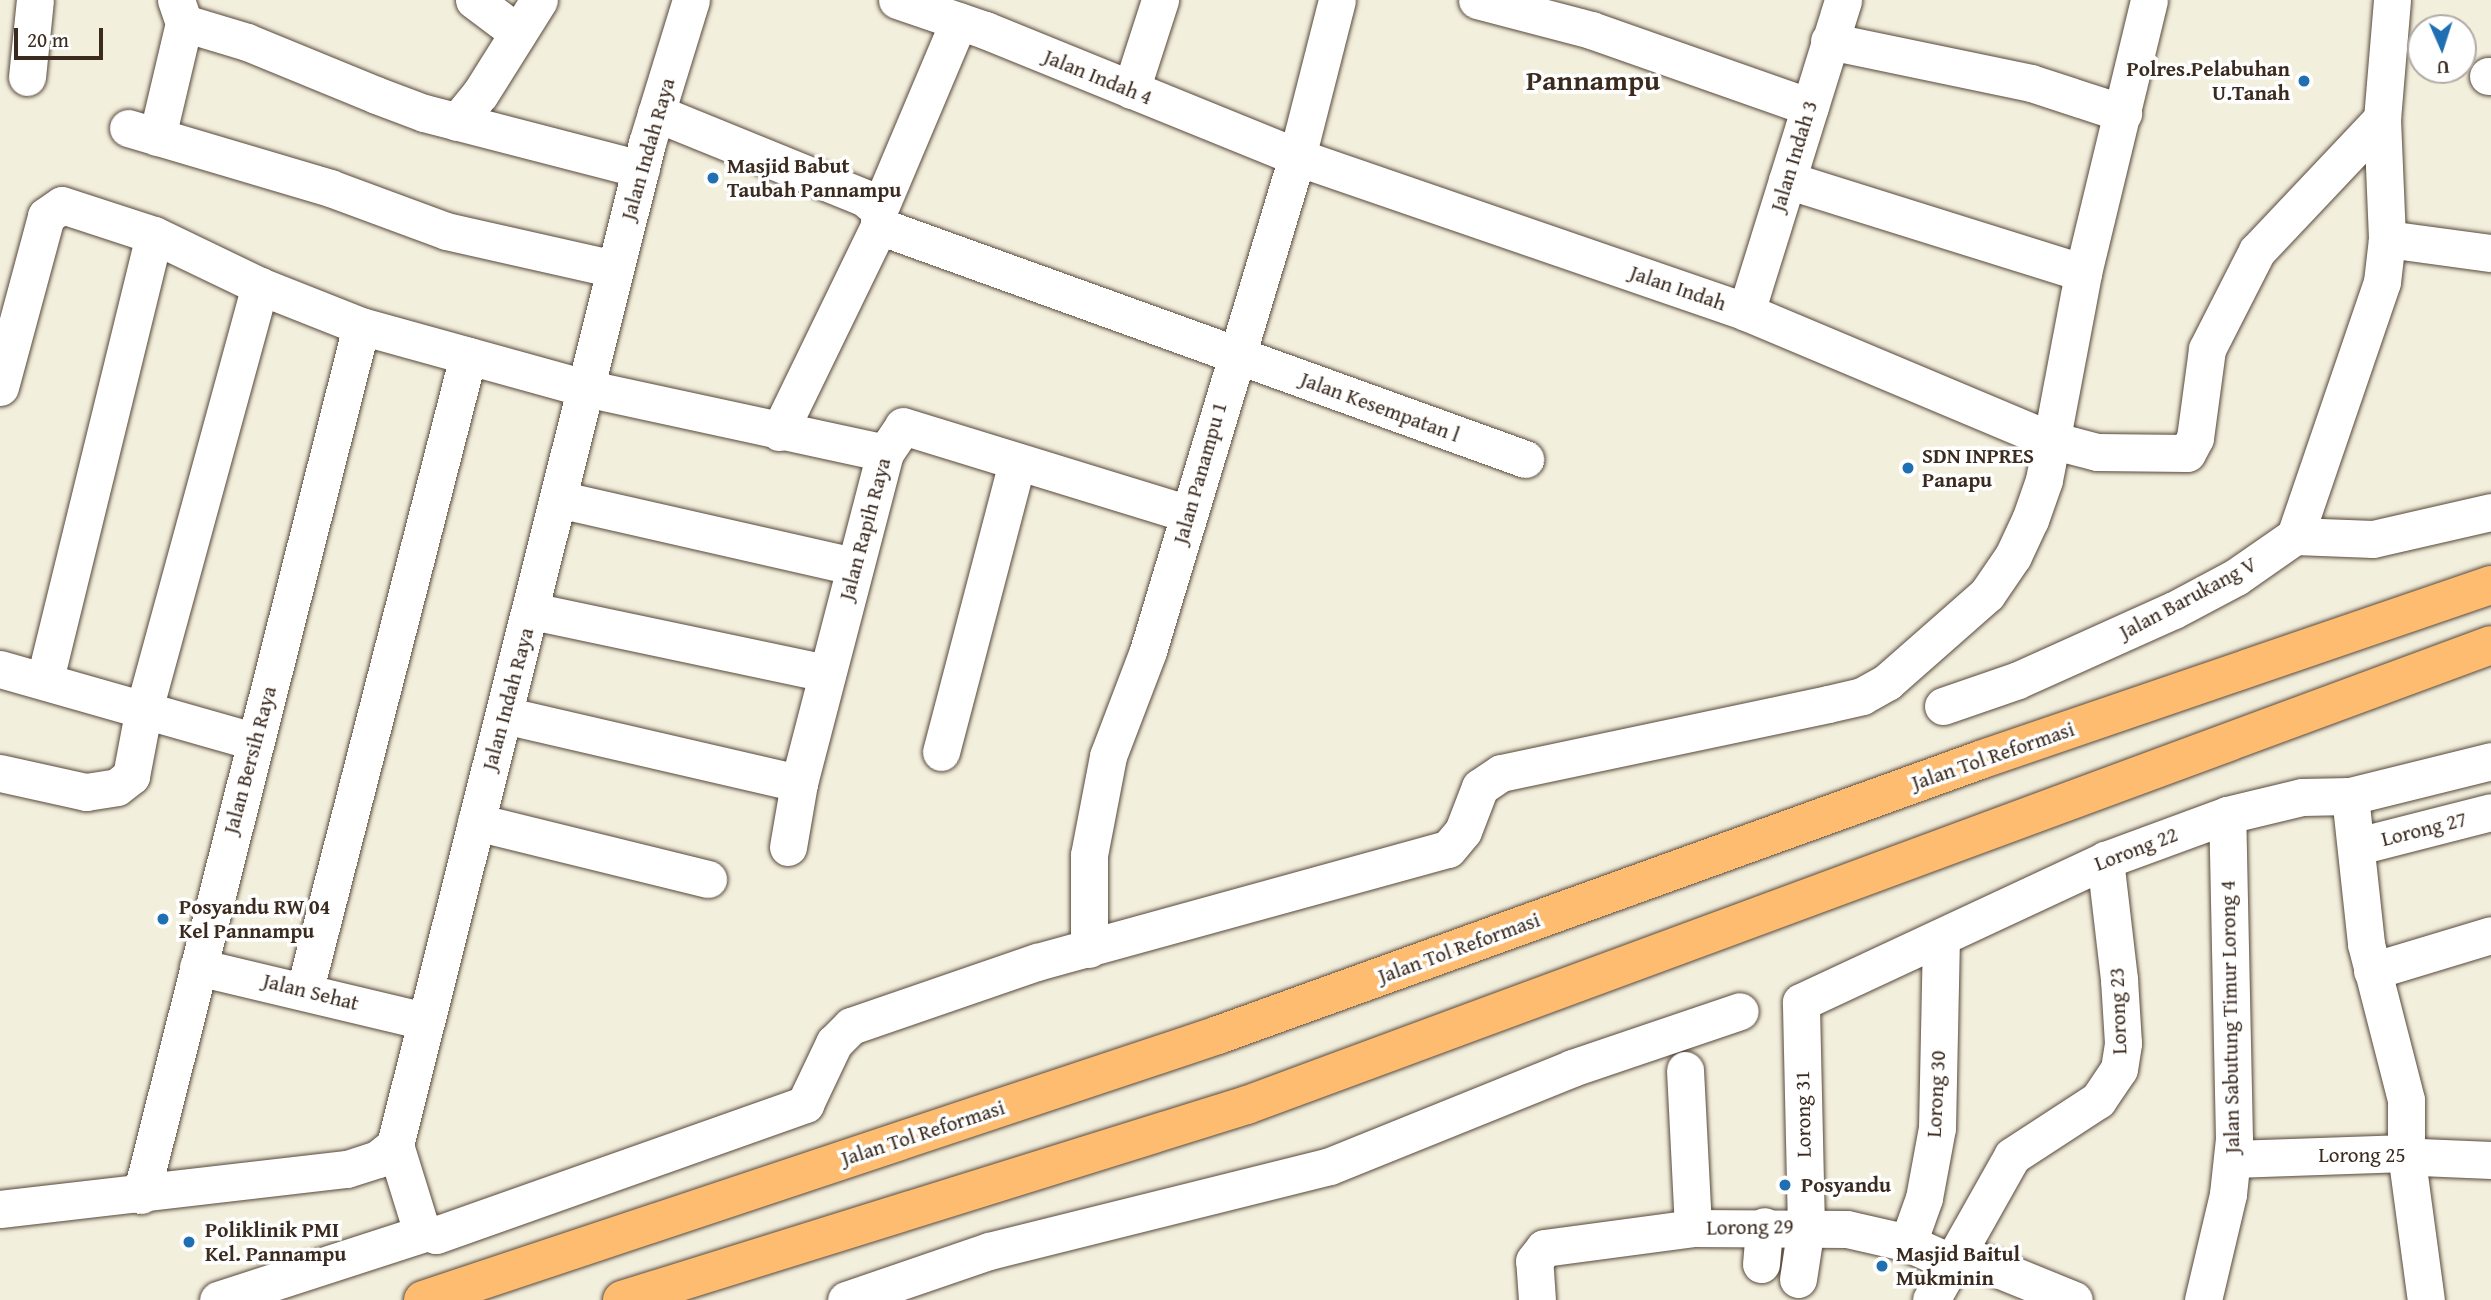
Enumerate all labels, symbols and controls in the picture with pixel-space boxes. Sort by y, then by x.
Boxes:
scale bar [18,14,107,58]
north arrow [2407,14,2477,84]
text: 20 m [27,24,69,55]
street label: Jalan Indah 4 [1040,44,1156,110]
text: U [2436,54,2450,82]
place label: Polres.Pelabuhan U.Tanah [2127,56,2290,106]
district label: Pannampu [1526,63,1660,97]
marker: Polres.Pelabuhan U.Tanah [2296,73,2312,89]
street label: Jalan Indah Raya [616,75,680,223]
street label: Jalan Indah 3 [1765,97,1823,215]
place label: Masjid Babut Taubah Pannampu [727,153,901,203]
marker: Masjid Babut Taubah Pannampu [705,170,721,186]
street label: Jalan Indah [1627,260,1729,316]
street label: Jalan Kesempatan l [1297,367,1463,447]
street label: Jalan Panampu 1 [1168,399,1232,547]
place label: SDN INPRES Panapu [1922,443,2034,493]
street label: Jalan Rapih Raya [834,455,896,603]
marker: SDN INPRES Panapu [1900,460,1916,476]
street label: Jalan Barukang V [2115,551,2261,645]
street label: Jalan Indah Raya [477,625,539,773]
street label: Jalan Bersih Raya [218,683,282,837]
street label: Jalan Tol Reformasi [1908,716,2078,796]
street label: Lorong 27 [2379,806,2469,852]
street label: Lorong 22 [2091,822,2181,876]
street label: Jalan Sabutung Timur Lorong 4 [2215,880,2245,1154]
place label: Posyandu RW 04 Kel Pannampu [179,894,330,944]
street label: Jalan Tol Reformasi [1375,907,1543,989]
marker: Posyandu RW 04 Kel Pannampu [153,909,173,929]
street label: Lorong 23 [2104,967,2132,1055]
street label: Jalan Sehat [260,968,362,1016]
street label: Lorong 30 [1921,1050,1951,1138]
street label: Lorong 31 [1790,1070,1816,1158]
street label: Jalan Tol Reformasi [838,1095,1008,1171]
street label: Lorong 25 [2318,1142,2406,1168]
place label: Posyandu [1801,1172,1891,1198]
marker: Posyandu [1775,1175,1795,1195]
street label: Lorong 29 [1706,1214,1794,1240]
place label: Poliklinik PMI Kel. Pannampu [205,1217,346,1267]
marker: Poliklinik PMI Kel. Pannampu [179,1232,199,1252]
place label: Masjid Baitul Mukminin [1896,1241,2020,1291]
marker: Masjid Baitul Mukminin [1874,1258,1890,1274]

